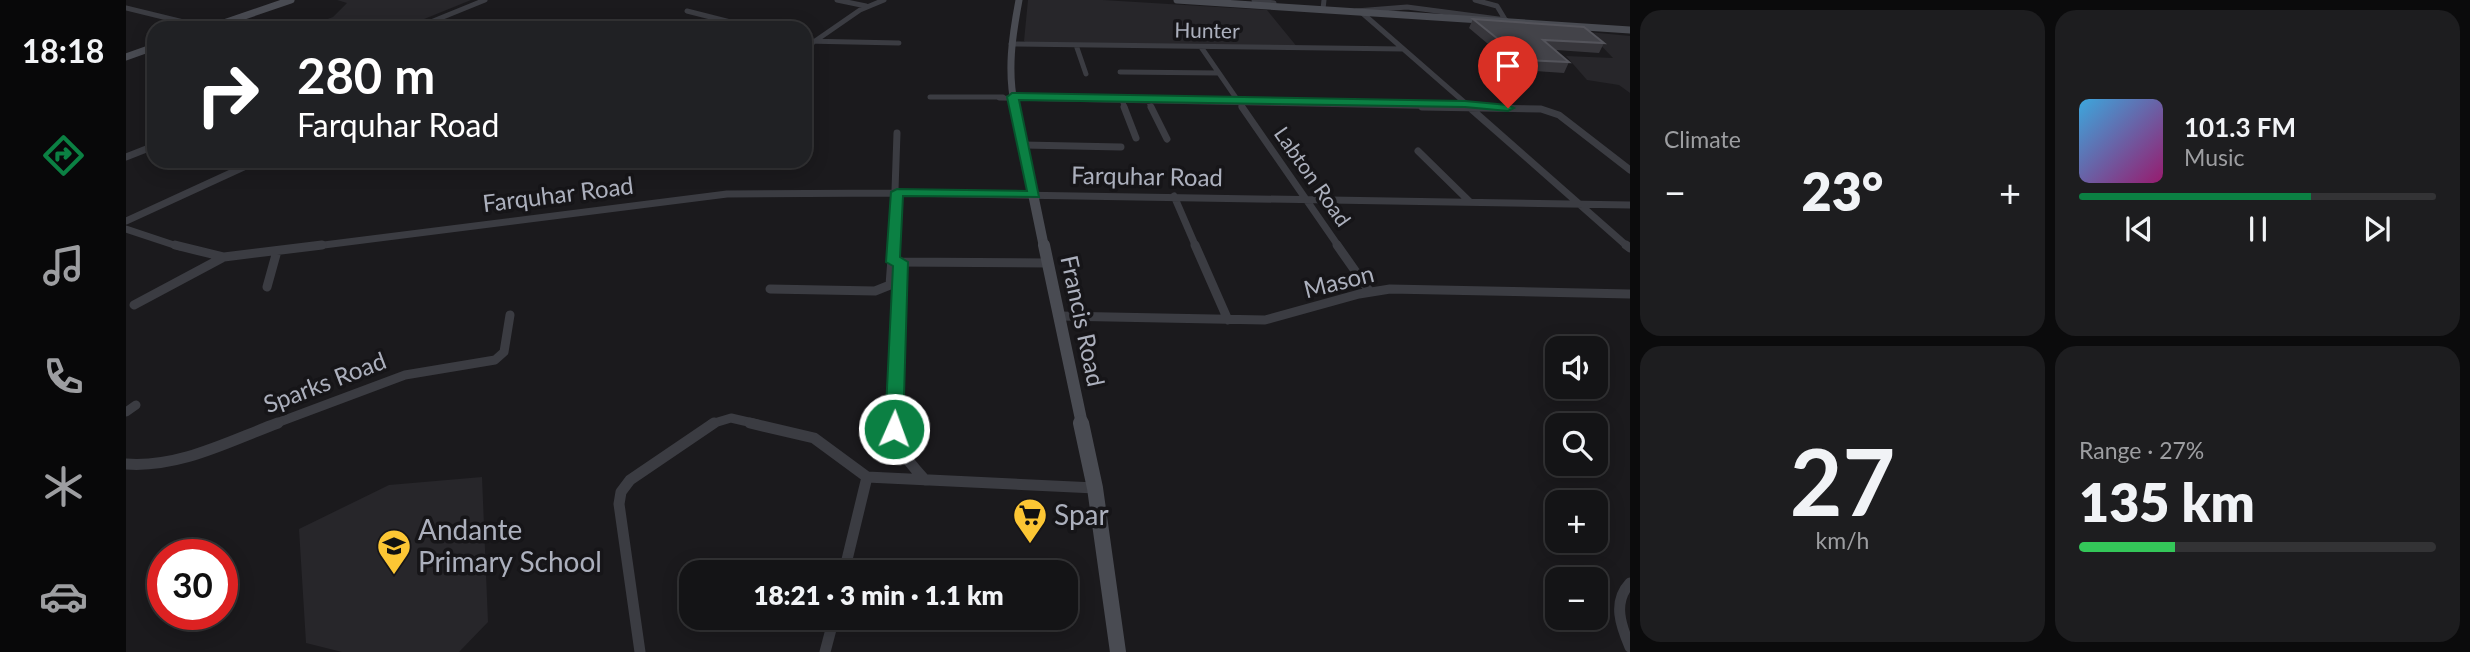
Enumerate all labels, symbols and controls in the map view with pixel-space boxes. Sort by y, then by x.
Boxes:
street label: Hunter [1174,16,1240,43]
text: 18:18 [22,31,104,70]
pin [1478,36,1538,108]
text: 280 m [297,46,435,104]
icon: arrive [1489,47,1527,85]
icon: right [182,49,273,140]
text: Farquhar Road [297,105,499,144]
text: 101.3 FM [2184,111,2296,143]
street label: Labton Road [1270,121,1357,231]
text: Climate [1664,125,1741,153]
icon: directions [39,131,88,180]
text: Music [2184,143,2244,171]
street label: Farquhar Road [1071,160,1223,191]
text: 23° [1802,160,1883,222]
text: − [1664,169,1686,215]
text: + [1999,169,2021,215]
street label: Farquhar Road [481,170,635,217]
icon: previous [2120,210,2158,248]
icon: pause [2239,210,2277,248]
icon: next [2358,210,2396,248]
icon: music [39,241,88,290]
street label: Francis Road [1055,252,1112,389]
street label: Mason [1301,258,1377,303]
map controls [1545,336,1608,630]
button: sound [1545,336,1608,399]
street label: Sparks Road [259,345,390,418]
icon: phone [39,352,88,401]
position arrow [857,392,931,466]
button: search [1545,413,1608,476]
text: 27 [1790,426,1895,535]
text: Range · 27% [2079,436,2204,464]
icon: climate [39,462,88,511]
text: 135 km [2079,471,2255,533]
button: + [1545,490,1608,553]
supermarket icon: Spar [1011,496,1049,545]
place label: Spar [1054,497,1109,531]
place label: Andante Primary School [418,512,602,578]
text: km/h [1816,526,1869,554]
school or university icon: Andante Primary School [375,527,413,576]
speed limit sign: 30 [147,539,238,630]
button: − [1545,567,1608,630]
icon: car [39,572,88,621]
text: 18:21 · 3 min · 1.1 km [753,579,1004,611]

